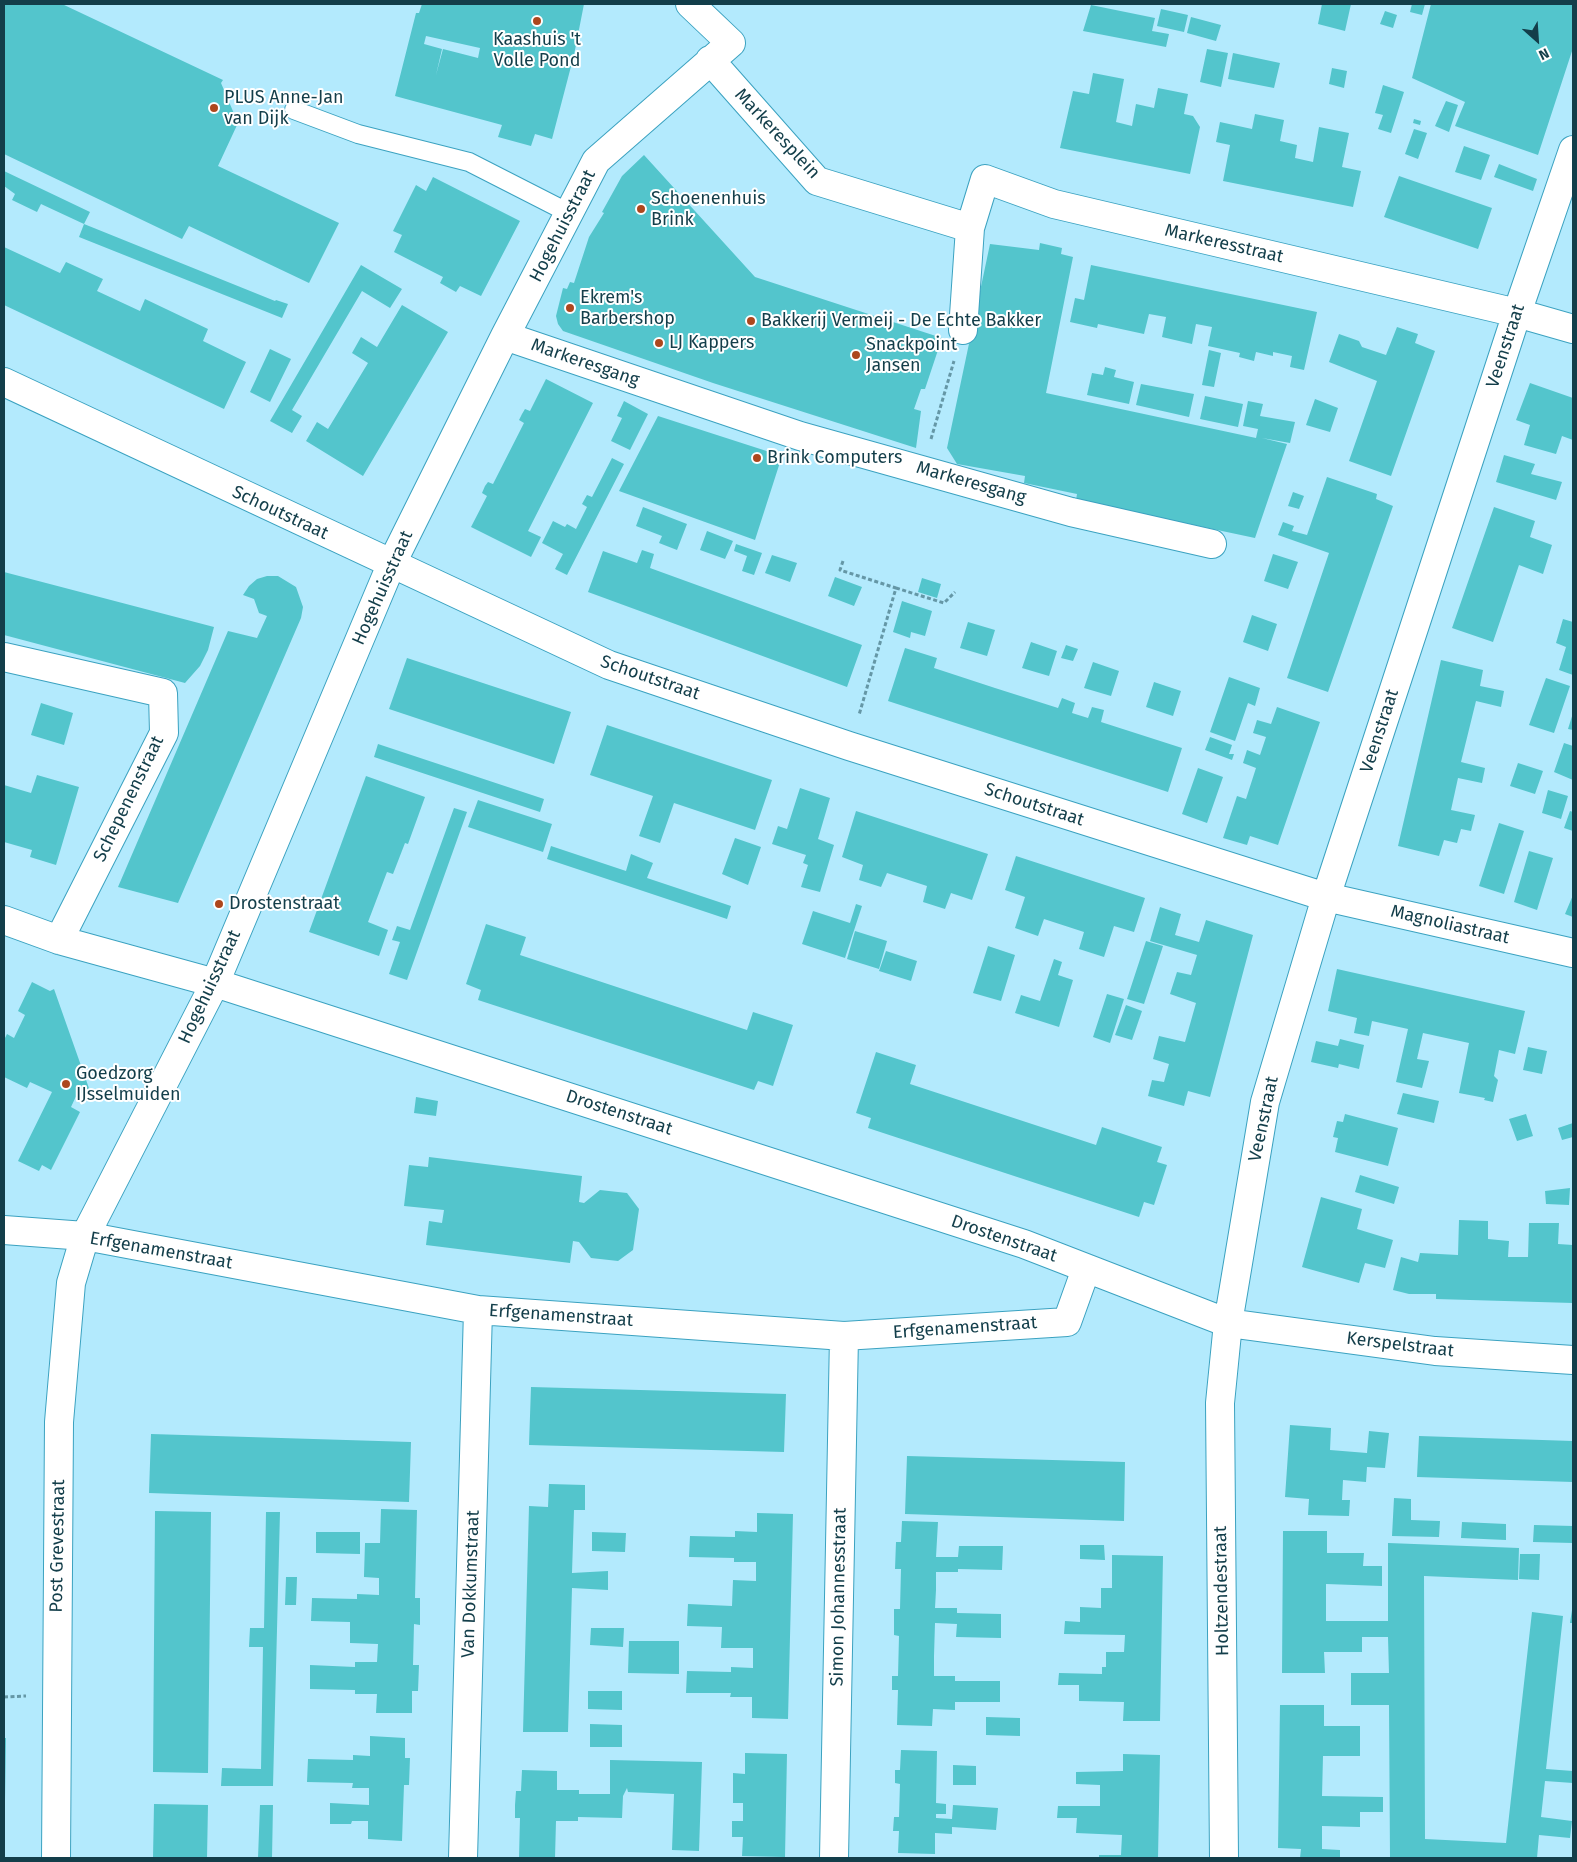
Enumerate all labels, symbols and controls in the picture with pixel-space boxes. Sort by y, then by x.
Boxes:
marker: Kaashuis 't Volle Pond [531,15,543,27]
north arrow [1512,15,1562,65]
place label: Kaashuis 't Volle Pond [493,29,581,72]
text: N [1536,44,1552,64]
street label: Markeresplein [730,84,824,184]
place label: PLUS Anne-Jan van Dijk [224,87,343,130]
marker: PLUS Anne-Jan van Dijk [208,102,220,114]
street label: Hogehuisstraat [525,166,601,286]
place label: Schoenenhuis Brink [651,188,766,230]
marker: Schoenenhuis Brink [635,203,647,215]
street label: Markeresstraat [1162,220,1286,268]
place label: Ekrem's Barbershop [580,287,675,330]
street label: Veenstraat [1482,301,1530,391]
marker: Ekrem's Barbershop [564,302,576,314]
place label: Bakkerij Vermeij - De Echte Bakker [761,310,1041,332]
marker: Bakkerij Vermeij - De Echte Bakker [745,315,757,327]
place label: LJ Kappers [669,332,754,354]
street label: Markeresgang [528,334,642,392]
place label: Snackpoint Jansen [866,334,957,376]
marker: LJ Kappers [653,337,665,349]
marker: Snackpoint Jansen [850,349,862,361]
place label: Brink Computers [767,447,902,469]
marker: Brink Computers [751,452,763,464]
street label: Markeresgang [914,457,1028,509]
street label: Schoutstraat [228,481,332,545]
street label: Hogehuisstraat [348,527,418,649]
street label: Schoutstraat [597,651,703,705]
street label: Veenstraat [1356,686,1404,776]
street label: Schepenenstraat [89,733,169,865]
street label: Schoutstraat [981,779,1087,831]
place label: Drostenstraat [229,893,340,915]
marker: Drostenstraat [213,898,225,910]
street label: Magnoliastraat [1389,901,1511,949]
street label: Hogehuisstraat [174,927,246,1047]
place label: Goedzorg IJsselmuiden [76,1063,181,1106]
street label: Veenstraat [1244,1074,1284,1164]
marker: Goedzorg IJsselmuiden [60,1078,72,1090]
street label: Drostenstraat [563,1086,675,1140]
street label: Drostenstraat [948,1211,1060,1267]
street label: Erfgenamenstraat [88,1228,234,1274]
street label: Erfgenamenstraat [488,1300,634,1332]
street label: Erfgenamenstraat [892,1312,1038,1344]
street label: Kerspelstraat [1345,1328,1455,1362]
street label: Post Grevestraat [46,1479,70,1613]
street label: Simon Johannesstraat [827,1507,851,1687]
street label: Van Dokkumstraat [458,1510,484,1658]
street label: Holtzendestraat [1210,1526,1234,1656]

